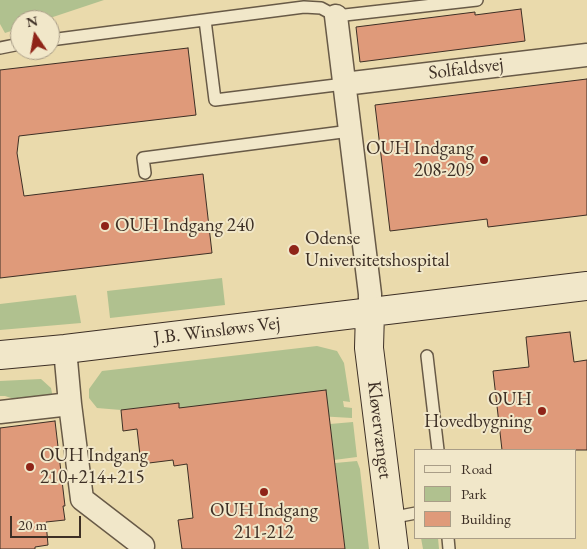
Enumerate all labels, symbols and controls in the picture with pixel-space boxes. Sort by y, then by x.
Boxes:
north arrow [10,10,60,60]
text: N [25,11,39,31]
street label: Solfaldsvej [427,53,505,85]
place label: OUH Indgang 208-209 [366,138,474,182]
marker: OUH Indgang 208-209 [478,154,490,166]
place label: OUH Indgang 240 [115,215,254,237]
marker: OUH Indgang 240 [99,220,111,232]
place label: Odense Universitetshospital [305,228,450,272]
marker: Odense Universitetshospital [287,243,301,257]
street label: J.B. Winsløws Vej [153,312,281,350]
street label: Kløvervænget [362,380,396,480]
place label: OUH Hovedbygning [424,389,532,433]
marker: OUH Hovedbygning [536,405,548,417]
place label: OUH Indgang 210+214+215 [40,445,148,489]
legend [414,449,577,539]
text: Road [461,459,492,478]
marker: OUH Indgang 210+214+215 [24,461,36,473]
text: Park [461,484,487,503]
marker: OUH Indgang 211-212 [258,486,270,498]
place label: OUH Indgang 211-212 [210,500,318,544]
scale bar [12,506,84,538]
text: Building [461,509,511,528]
text: 20 m [18,515,47,534]

